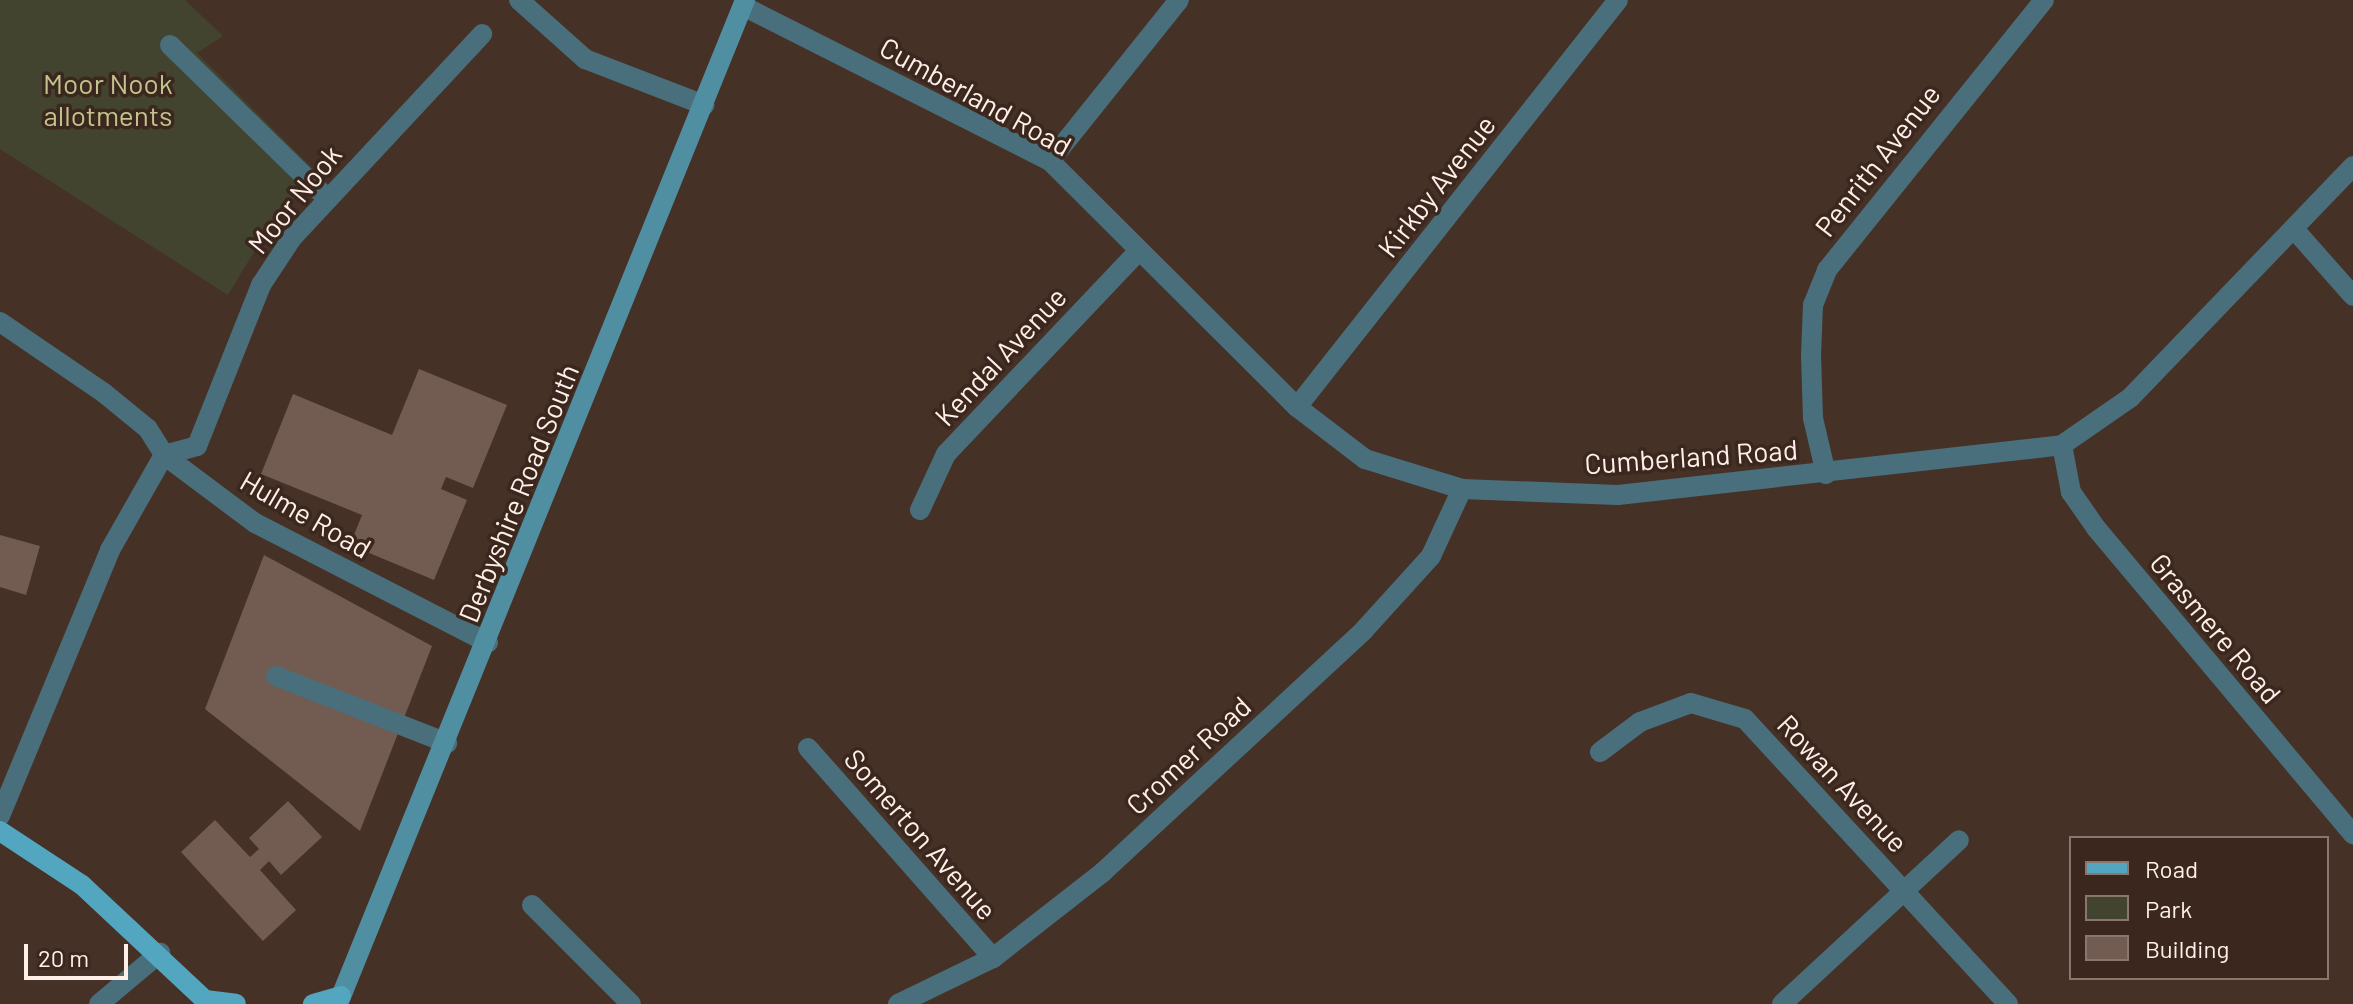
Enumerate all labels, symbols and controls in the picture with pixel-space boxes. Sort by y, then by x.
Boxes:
street label: Cumberland Road [874,29,1078,163]
park label: Moor Nook allotments [43,66,173,132]
street label: Penrith Avenue [1807,77,1947,243]
street label: Kirkby Avenue [1370,108,1502,264]
street label: Moor Nook [240,138,348,260]
street label: Kendal Avenue [927,280,1073,432]
street label: Derbyshire Road South [451,359,585,627]
street label: Cumberland Road [1583,432,1799,480]
street label: Hulme Road [235,463,377,565]
street label: Grasmere Road [2144,546,2288,710]
street label: Cromer Road [1119,689,1257,821]
street label: Rowan Avenue [1771,707,1915,859]
street label: Somerton Avenue [838,742,1004,926]
legend [2069,836,2329,980]
text: Road [2145,854,2198,883]
text: Park [2145,894,2192,923]
scale bar [28,928,132,978]
text: Building [2145,934,2229,963]
text: 20 m [38,943,89,972]

